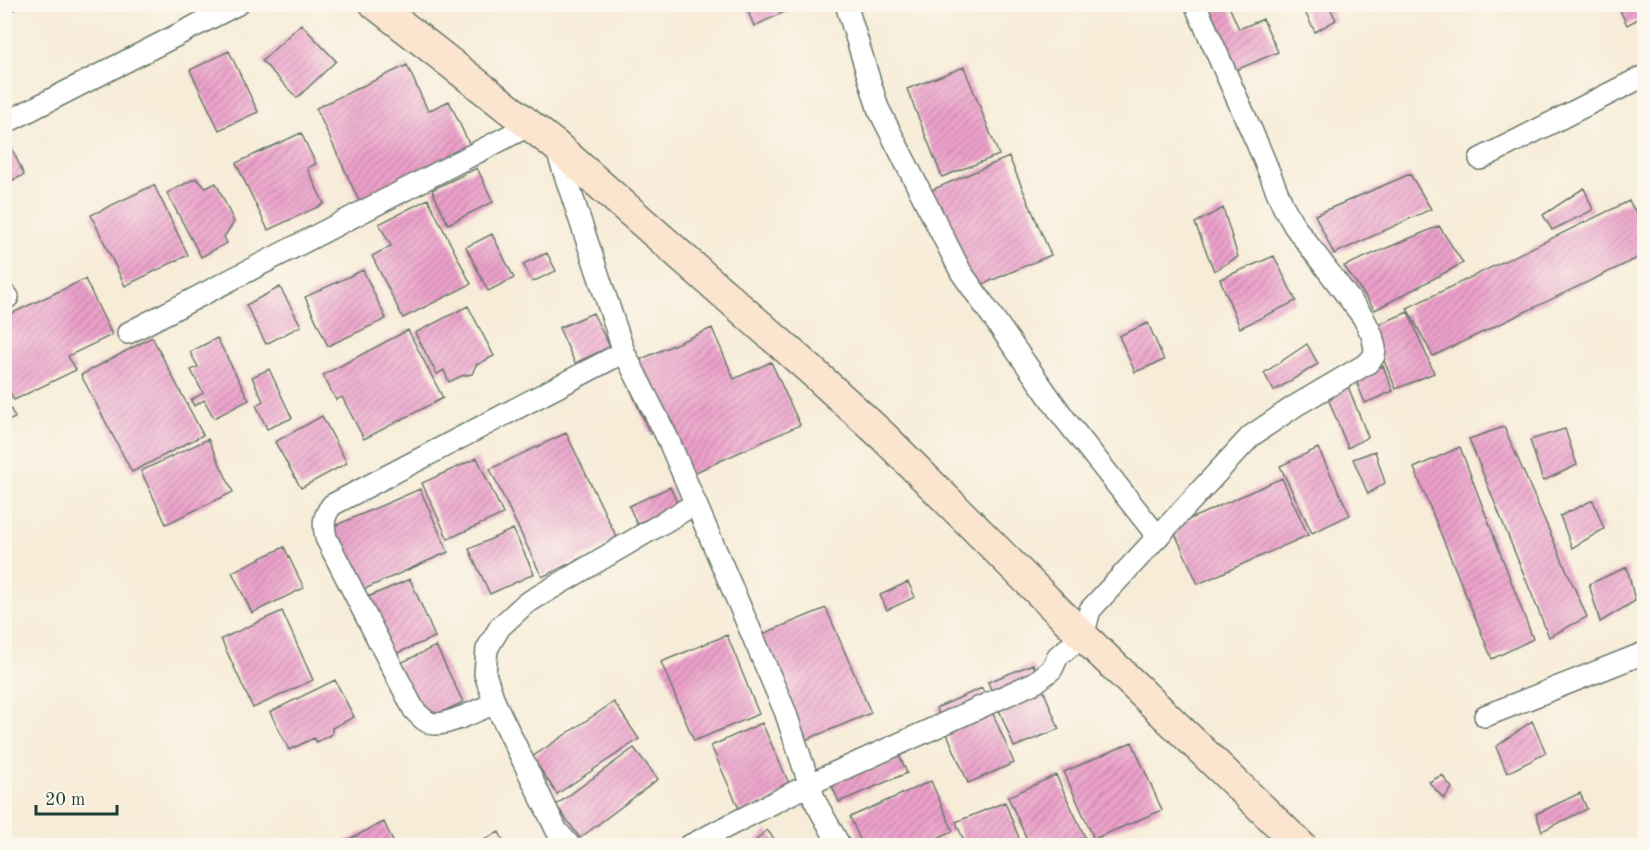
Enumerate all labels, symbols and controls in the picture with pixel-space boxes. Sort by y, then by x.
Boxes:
scale bar [36,778,117,816]
text: 20 m [45,791,85,809]

